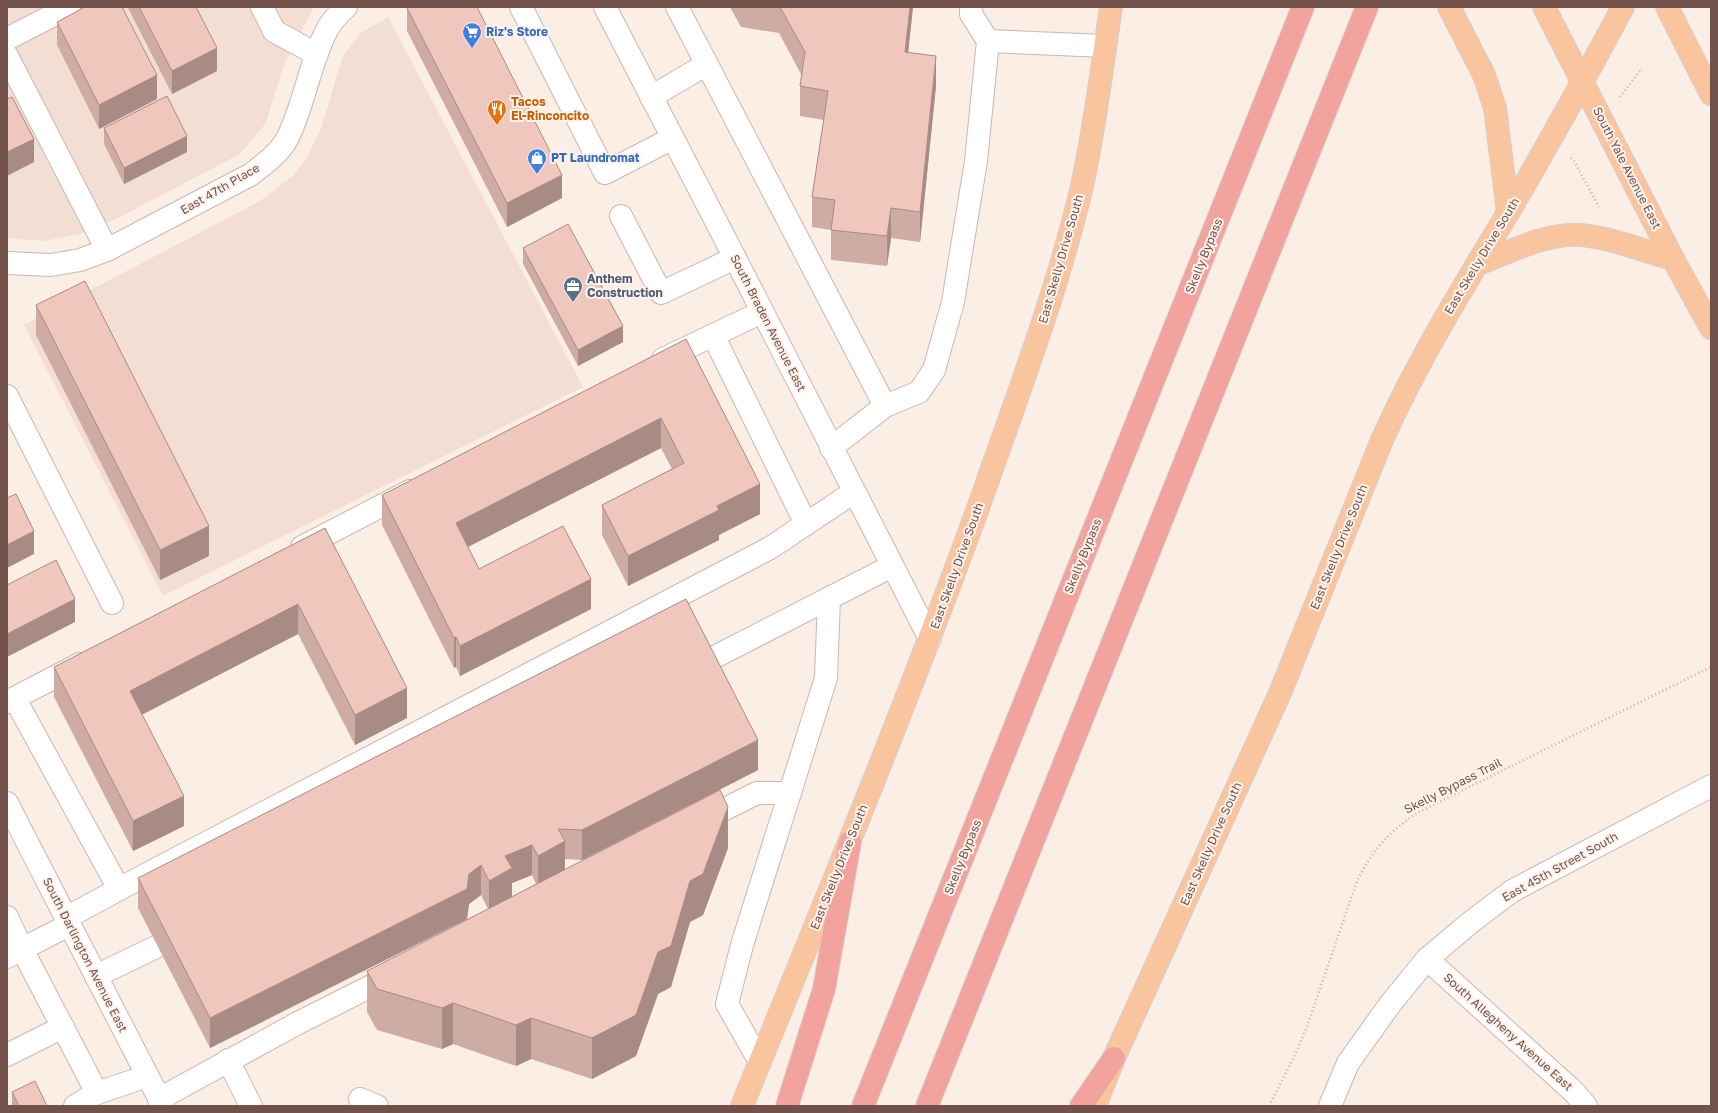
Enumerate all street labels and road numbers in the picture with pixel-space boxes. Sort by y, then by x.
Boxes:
street label: South Yale Avenue East [1590,104,1665,231]
street label: East 47th Place [177,160,262,217]
street label: East Skelly Drive South [1035,193,1086,325]
street label: East Skelly Drive South [1441,195,1522,317]
street label: Skelly Bypass [1182,216,1225,296]
street label: South Braden Avenue East [727,252,810,394]
street label: East Skelly Drive South [1307,482,1371,612]
street label: East Skelly Drive South [927,501,986,631]
street label: Skelly Bypass [1061,516,1104,596]
street label: Skelly Bypass Trail [1401,754,1504,817]
street label: East Skelly Drive South [1177,780,1245,908]
street label: East Skelly Drive South [807,802,871,932]
street label: Skelly Bypass [941,817,984,897]
street label: East 45th Street South [1499,828,1620,905]
street label: South Darlington Avenue East [40,875,131,1035]
street label: South Allegheny Avenue East [1441,970,1576,1094]

